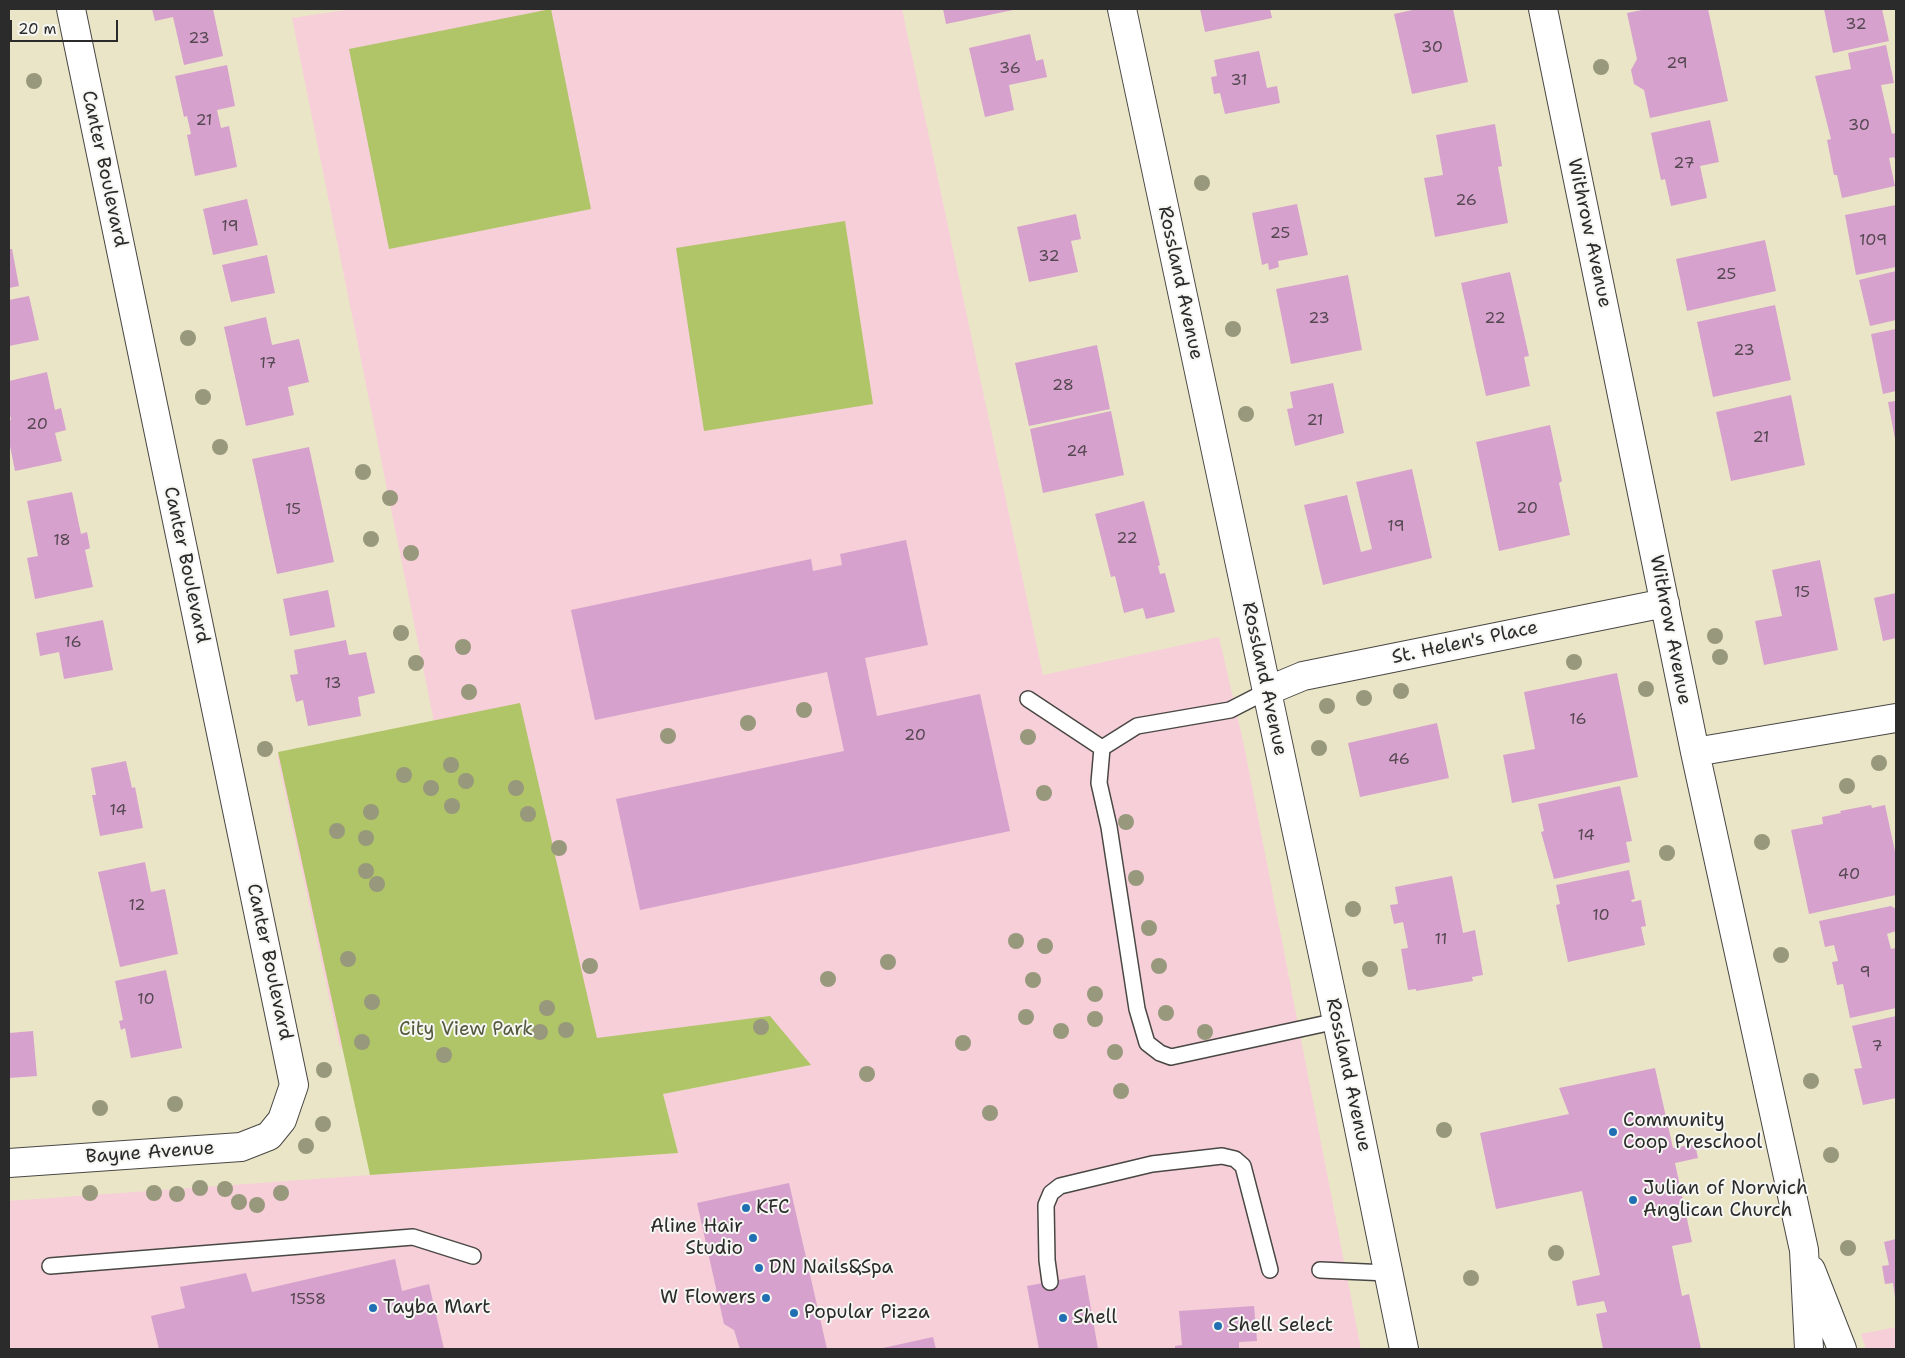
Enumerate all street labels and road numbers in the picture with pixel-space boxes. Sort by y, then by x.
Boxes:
street label: Canter Boulevard [76,89,132,249]
street label: Withrow Avenue [1562,156,1616,310]
street label: Rossland Avenue [1153,204,1207,362]
street label: Canter Boulevard [158,485,214,645]
street label: Withrow Avenue [1644,553,1696,707]
street label: Rossland Avenue [1237,600,1291,758]
street label: St. Helen's Place [1390,616,1540,670]
street label: Canter Boulevard [241,882,297,1042]
street label: Rossland Avenue [1321,996,1375,1154]
street label: Bayne Avenue [85,1137,215,1169]

